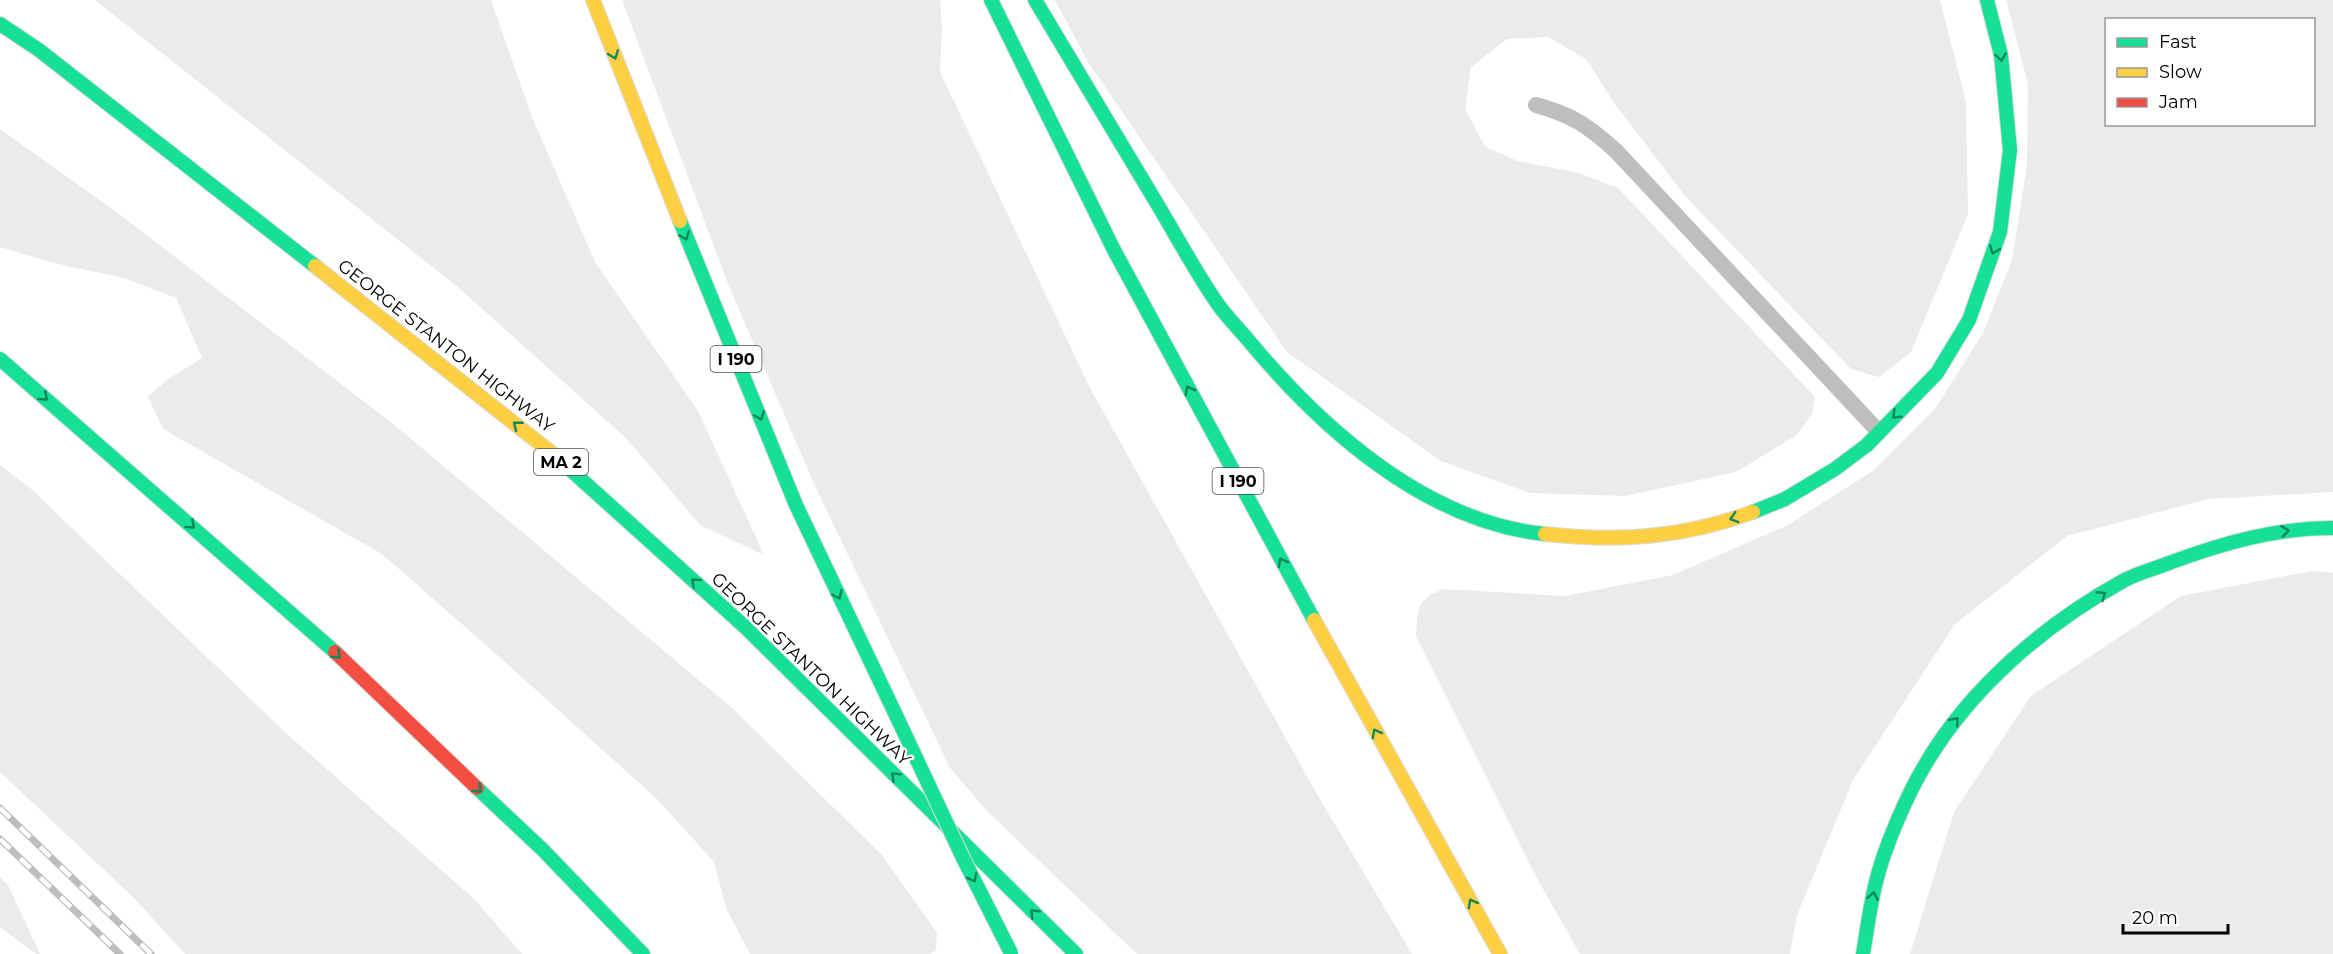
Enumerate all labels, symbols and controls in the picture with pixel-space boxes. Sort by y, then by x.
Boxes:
legend [2105,18,2315,126]
text: Fast [2159,31,2197,53]
one-way arrow [607,49,620,59]
one-way arrow [1994,52,2006,61]
text: Slow [2159,61,2202,83]
text: Jam [2158,91,2198,113]
one-way arrow [678,230,690,241]
one-way arrow [1989,244,2002,254]
street label: GEORGE STANTON HIGHWAY [333,255,559,438]
road number: I 190 [710,346,762,372]
one-way arrow [1185,386,1196,397]
one-way arrow [37,390,48,401]
one-way arrow [1893,407,1904,418]
one-way arrow [753,410,765,421]
one-way arrow [513,422,524,433]
road number: MA 2 [534,449,588,475]
road number: I 190 [1212,468,1264,494]
one-way arrow [1729,511,1740,523]
one-way arrow [184,518,195,529]
one-way arrow [2280,526,2289,538]
one-way arrow [1278,558,1289,568]
street label: GEORGE STANTON HIGHWAY [707,568,916,771]
one-way arrow [691,578,702,589]
one-way arrow [831,588,843,599]
one-way arrow [2096,590,2106,602]
one-way arrow [330,648,340,659]
one-way arrow [1948,717,1959,728]
one-way arrow [1372,728,1384,739]
one-way arrow [892,772,902,783]
one-way arrow [472,782,482,793]
one-way arrow [966,872,977,882]
one-way arrow [1867,892,1879,901]
scale bar [2123,897,2228,935]
one-way arrow [1467,899,1479,909]
text: 20 m [2132,907,2178,929]
one-way arrow [1031,909,1041,920]

